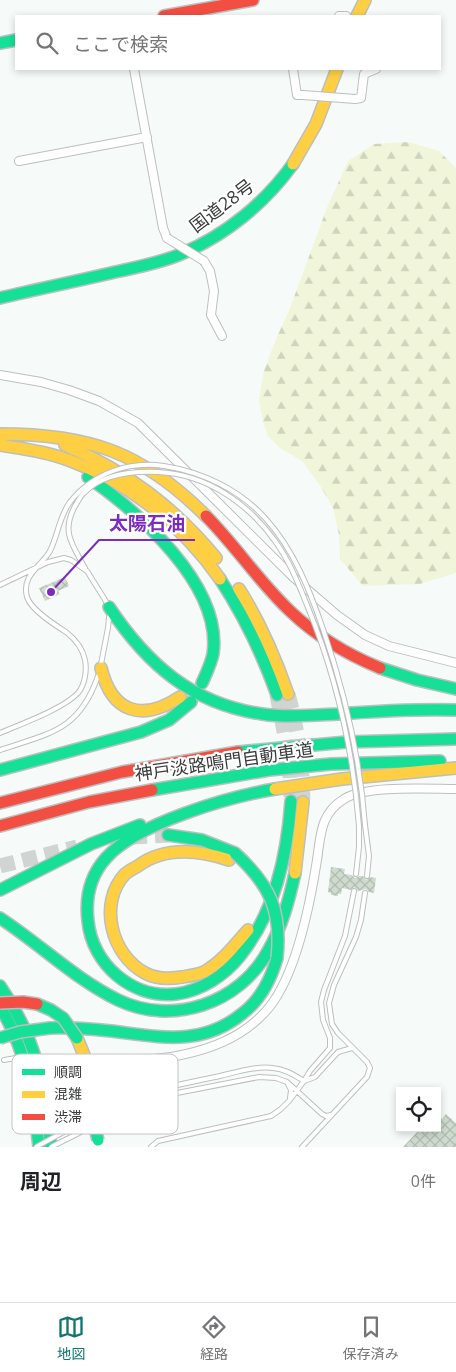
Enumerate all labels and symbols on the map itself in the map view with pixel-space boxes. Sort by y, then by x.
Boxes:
street label: 国道28号 [184,173,258,237]
callout: 太陽石油 [99,506,195,540]
text: 太陽石油 [109,510,185,536]
street label: 神戸淡路鳴門自動車道 [133,737,315,785]
legend [12,1054,178,1134]
text: 順調 [54,1062,82,1081]
text: 混雑 [54,1084,82,1103]
text: 渋滞 [54,1107,82,1126]

